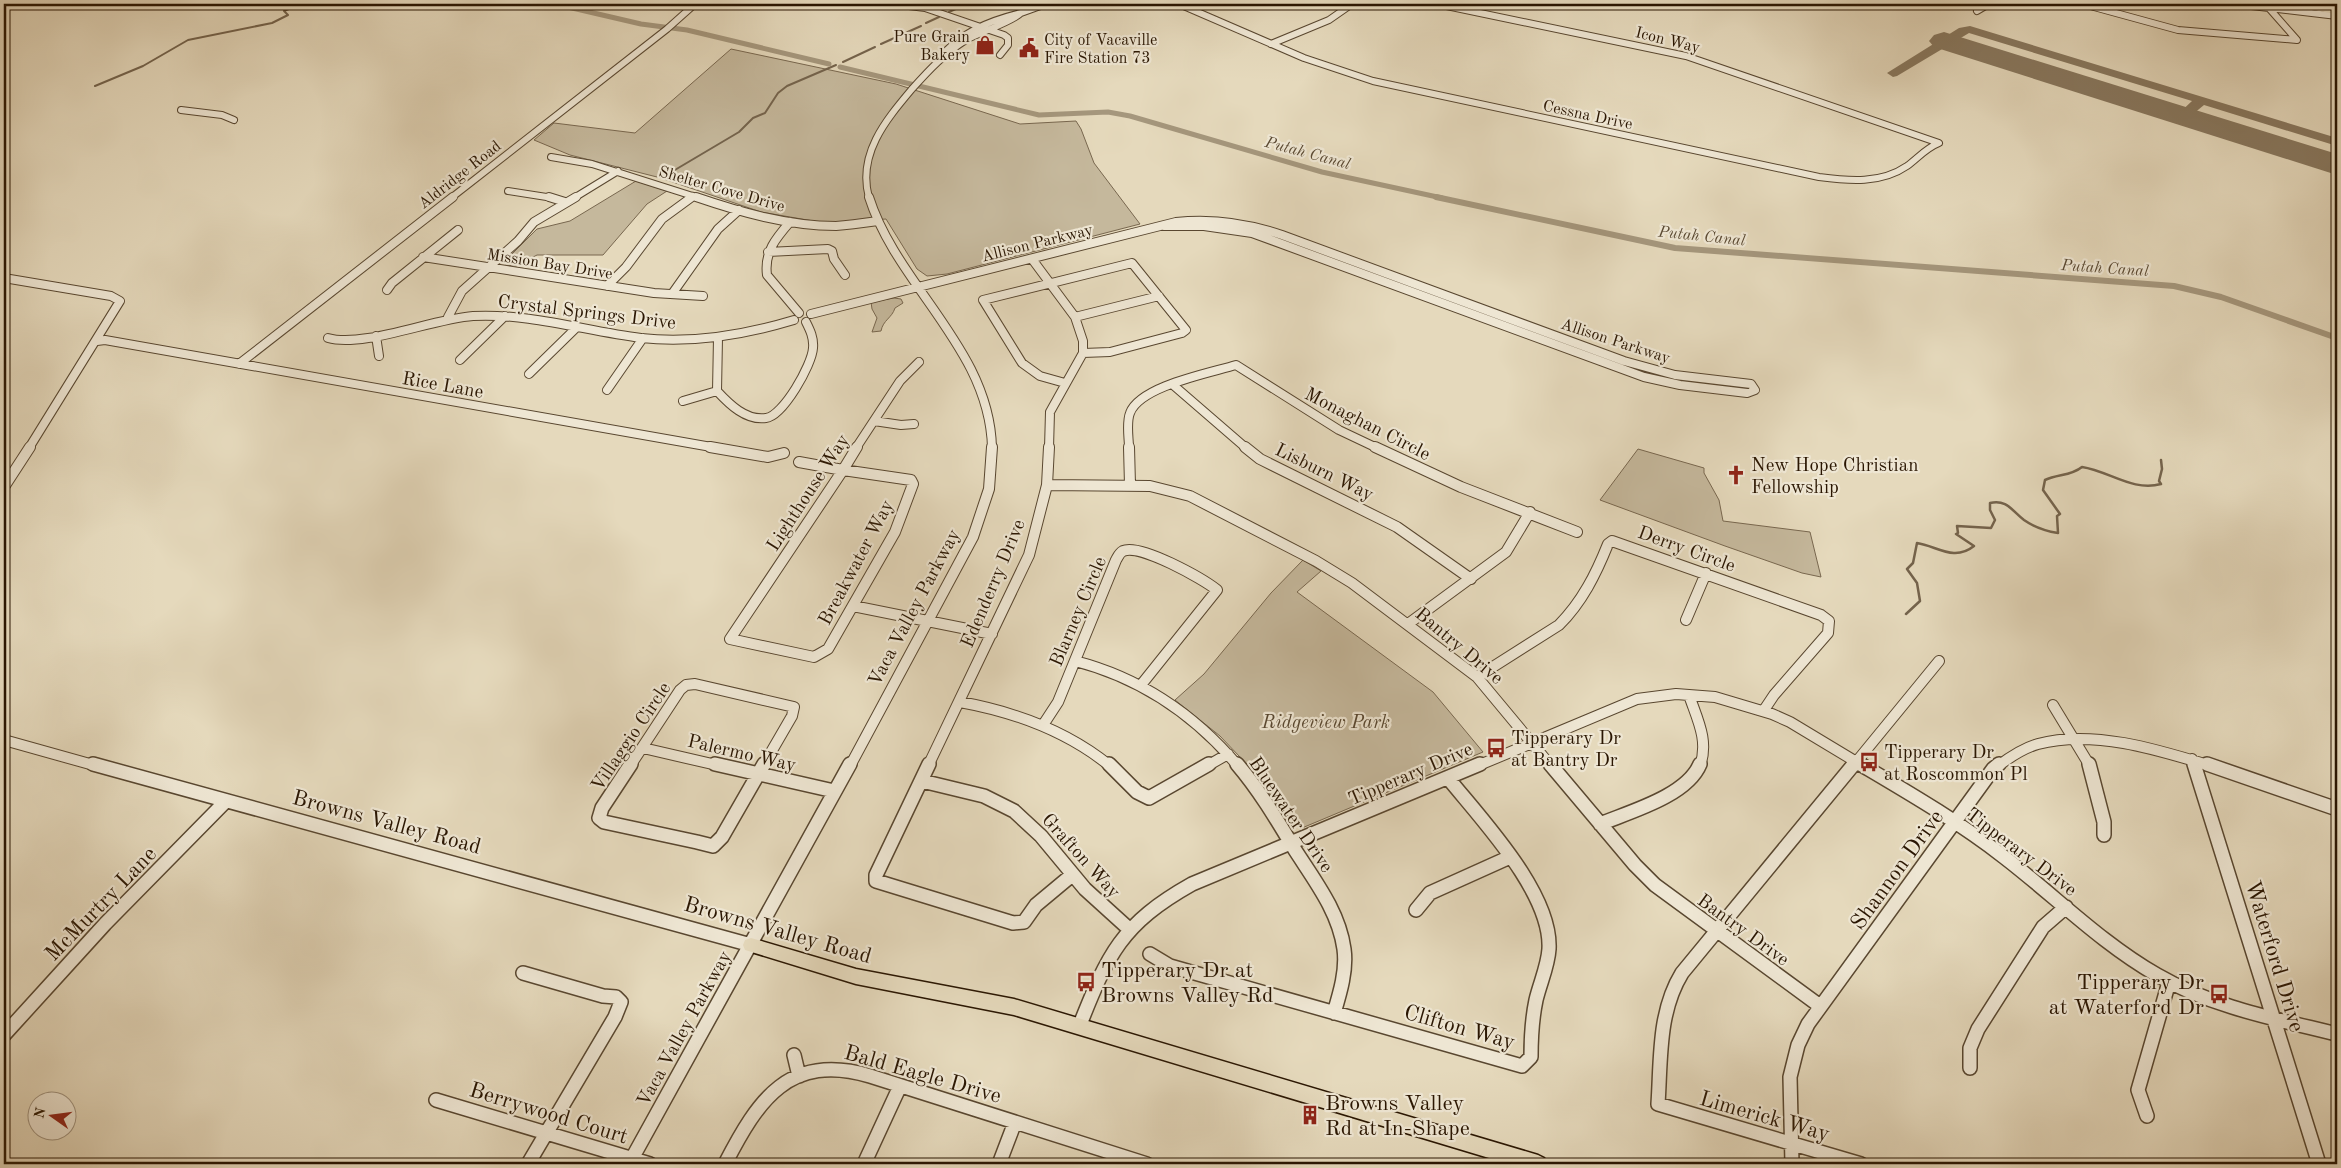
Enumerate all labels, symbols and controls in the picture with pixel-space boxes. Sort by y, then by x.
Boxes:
street label: Icon Way [1633,25,1702,57]
place label: Pure Grain Bakery [893,30,971,64]
place label: City of Vacaville Fire Station 73 [1044,33,1157,67]
shop icon: Pure Grain Bakery [974,34,996,56]
public building icon: City of Vacaville Fire Station 73 [1018,37,1040,59]
street label: Cessna Drive [1541,99,1634,133]
water label: Putah Canal [1262,135,1352,173]
street label: Aldridge Road [416,138,505,213]
street label: Shelter Cove Drive [657,164,786,216]
street label: Allison Parkway [980,222,1095,266]
water label: Putah Canal [1656,224,1747,250]
street label: Mission Bay Drive [486,247,614,283]
water label: Putah Canal [2060,258,2149,280]
street label: Crystal Springs Drive [496,293,677,334]
street label: Allison Parkway [1559,317,1673,367]
street label: Rice Lane [400,370,485,403]
street label: Monaghan Circle [1301,385,1433,465]
street label: Lighthouse Way [764,431,854,555]
street label: Lisburn Way [1272,441,1376,505]
place label: New Hope Christian Fellowship [1751,457,1918,498]
church icon: New Hope Christian Fellowship [1725,464,1747,486]
street label: Breakwater Way [816,497,898,629]
street label: Edenderry Drive [959,517,1030,651]
street label: Derry Circle [1635,524,1737,577]
street label: Vaca Valley Parkway [866,527,965,690]
street label: Blarney Circle [1048,554,1111,670]
street label: Bantry Drive [1411,605,1506,689]
street label: Villaggio Circle [589,680,675,795]
park label: Ridgeview Park [1261,714,1390,733]
place label: Tipperary Dr at Bantry Dr [1511,730,1621,771]
street label: Palermo Way [685,733,798,776]
bus stop icon: Tipperary Dr at Bantry Dr [1485,737,1507,759]
street label: Tipperary Drive [1346,741,1476,810]
place label: Tipperary Dr at Roscommon Pl [1884,744,2028,785]
bus stop icon: Tipperary Dr at Roscommon Pl [1858,751,1880,773]
street label: Bluewater Drive [1244,754,1335,877]
street label: Browns Valley Road [290,787,483,859]
street label: Tipperary Drive [1962,805,2079,901]
street label: Shannon Drive [1847,806,1948,934]
street label: Grafton Way [1037,811,1123,903]
street label: McMurtry Lane [42,843,161,966]
street label: Waterford Drive [2241,878,2308,1035]
street label: Bantry Drive [1693,892,1792,971]
street label: Browns Valley Road [681,894,874,968]
street label: Vaca Valley Parkway [634,948,736,1110]
place label: Tipperary Dr at Browns Valley Rd [1101,960,1274,1007]
bus stop icon: Tipperary Dr at Browns Valley Rd [1075,971,1097,993]
place label: Tipperary Dr at Waterford Dr [2049,972,2204,1019]
bus stop icon: Tipperary Dr at Waterford Dr [2208,983,2230,1005]
street label: Clifton Way [1401,1002,1518,1054]
street label: Bald Eagle Drive [841,1042,1004,1108]
street label: Berrywood Court [466,1079,630,1148]
street label: Limerick Way [1697,1088,1832,1146]
north arrow [28,1090,78,1140]
place label: Browns Valley Rd at In-Shape [1325,1093,1470,1140]
building icon: Browns Valley Rd at In-Shape [1299,1104,1321,1126]
text: N [32,1106,49,1120]

